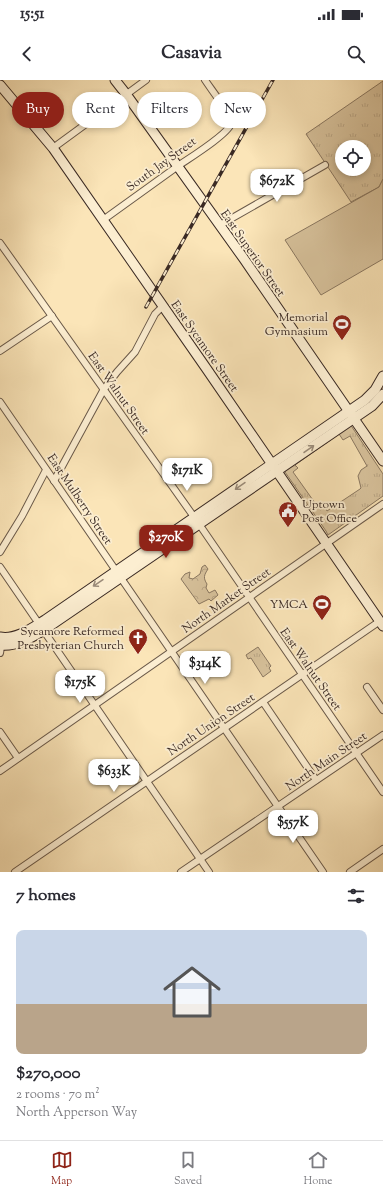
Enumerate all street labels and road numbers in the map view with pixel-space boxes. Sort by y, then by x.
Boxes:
street label: South Jay Street [123,133,200,196]
street label: East Superior Street [215,206,289,301]
street label: East Sycamore Street [166,297,243,396]
street label: East Walnut Street [83,349,153,439]
street label: East Mulberry Street [42,451,116,549]
street label: North Market Street [179,563,275,638]
street label: East Walnut Street [275,625,345,715]
street label: North Union Street [164,689,259,761]
street label: North Main Street [282,728,371,796]

